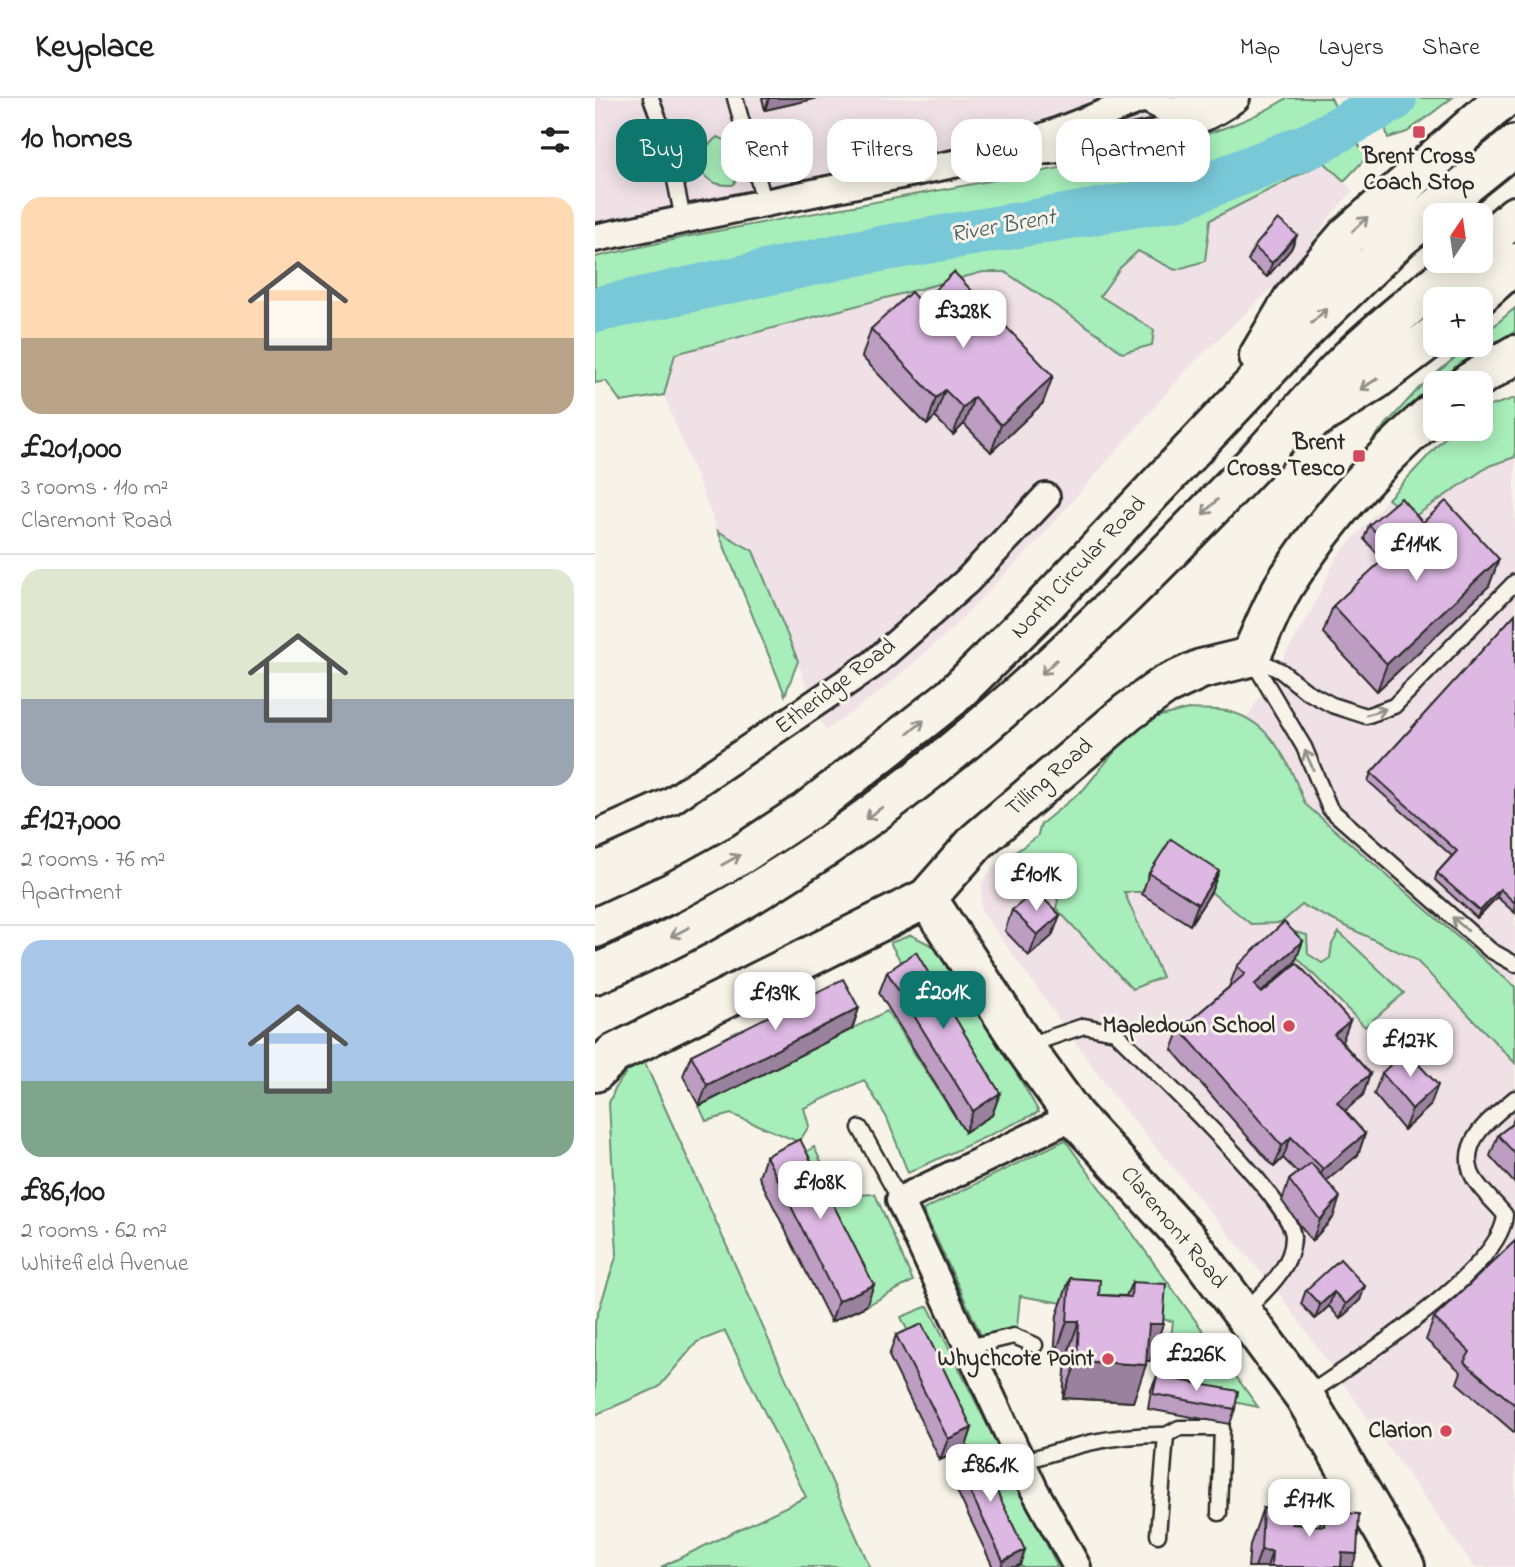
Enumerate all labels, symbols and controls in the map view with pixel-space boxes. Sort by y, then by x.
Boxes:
text: Keyplace [35,24,154,72]
text: Map [1240,31,1280,66]
text: Layers [1318,31,1384,66]
text: Share [1422,31,1480,66]
text: 10 homes [21,118,133,162]
chip: Buy [616,119,707,182]
chip: Rent [721,119,813,182]
chip: Filters [827,119,937,182]
chip: New [951,119,1042,182]
chip: Apartment [1056,119,1210,182]
icon: filters [536,121,574,159]
marker: Brent Cross Coach Stop [1411,124,1427,140]
place label: Brent Cross Coach Stop [1362,141,1476,200]
water label: River Brent [948,200,1060,253]
north arrow [1423,203,1493,273]
map controls [1423,203,1493,441]
one-way arrow [1351,216,1369,232]
icon: home [235,243,361,369]
button: + [1423,287,1493,357]
pin: £328K [914,290,1012,350]
text: £328K [935,296,991,329]
one-way arrow [1311,307,1328,324]
button: − [1423,371,1493,441]
one-way arrow [1359,378,1379,392]
place label: Brent Cross Tesco [1227,427,1345,486]
text: £201,000 [21,428,121,472]
marker: Brent Cross Tesco [1351,448,1367,464]
text: 3 rooms · 110 m² [21,472,168,505]
street label: North Circular Road [1004,489,1154,647]
one-way arrow [1201,498,1218,515]
text: Claremont Road [21,505,172,538]
pin: £114K [1367,524,1465,583]
text: £114K [1391,529,1441,562]
icon: home [235,615,361,741]
street label: Etheridge Road [769,631,904,744]
one-way arrow [1040,659,1057,676]
one-way arrow [1365,704,1387,717]
one-way arrow [906,719,924,735]
street label: Tilling Road [999,731,1102,826]
one-way arrow [1302,749,1315,771]
text: £127,000 [21,800,121,844]
one-way arrow [865,805,884,820]
text: 2 rooms · 76 m² [21,844,165,877]
one-way arrow [720,852,741,866]
pin: £101K [987,854,1085,913]
text: £101K [1011,859,1061,892]
text: Apartment [21,877,122,910]
one-way arrow [1452,916,1470,932]
one-way arrow [670,926,691,940]
pin: £139K [726,972,824,1032]
pin: £201K [894,972,992,1031]
text: £201K [916,977,970,1010]
text: £139K [750,978,800,1011]
icon: home [235,986,361,1112]
place label: Mapledown School [1103,1010,1275,1043]
marker: Mapledown School [1281,1018,1297,1034]
pin: £127K [1361,1020,1459,1079]
text: £127K [1383,1025,1437,1058]
street label: Claremont Road [1112,1160,1234,1296]
pin: £108K [771,1162,869,1221]
text: £108K [794,1167,846,1200]
text: £86,100 [21,1171,105,1215]
text: 2 rooms · 62 m² [21,1215,167,1248]
text: Whitefield Avenue [21,1248,188,1281]
pin: £226K [1147,1334,1245,1393]
text: £226K [1167,1339,1225,1372]
place label: Whychcote Point [938,1343,1094,1378]
marker: Whychcote Point [1100,1351,1116,1367]
place label: Clarion [1369,1415,1432,1448]
marker: Clarion [1438,1423,1454,1439]
pin: £86.1K [933,1444,1047,1504]
text: £86.1K [962,1450,1018,1483]
pin: £171K [1260,1480,1358,1539]
text: £171K [1284,1485,1334,1518]

